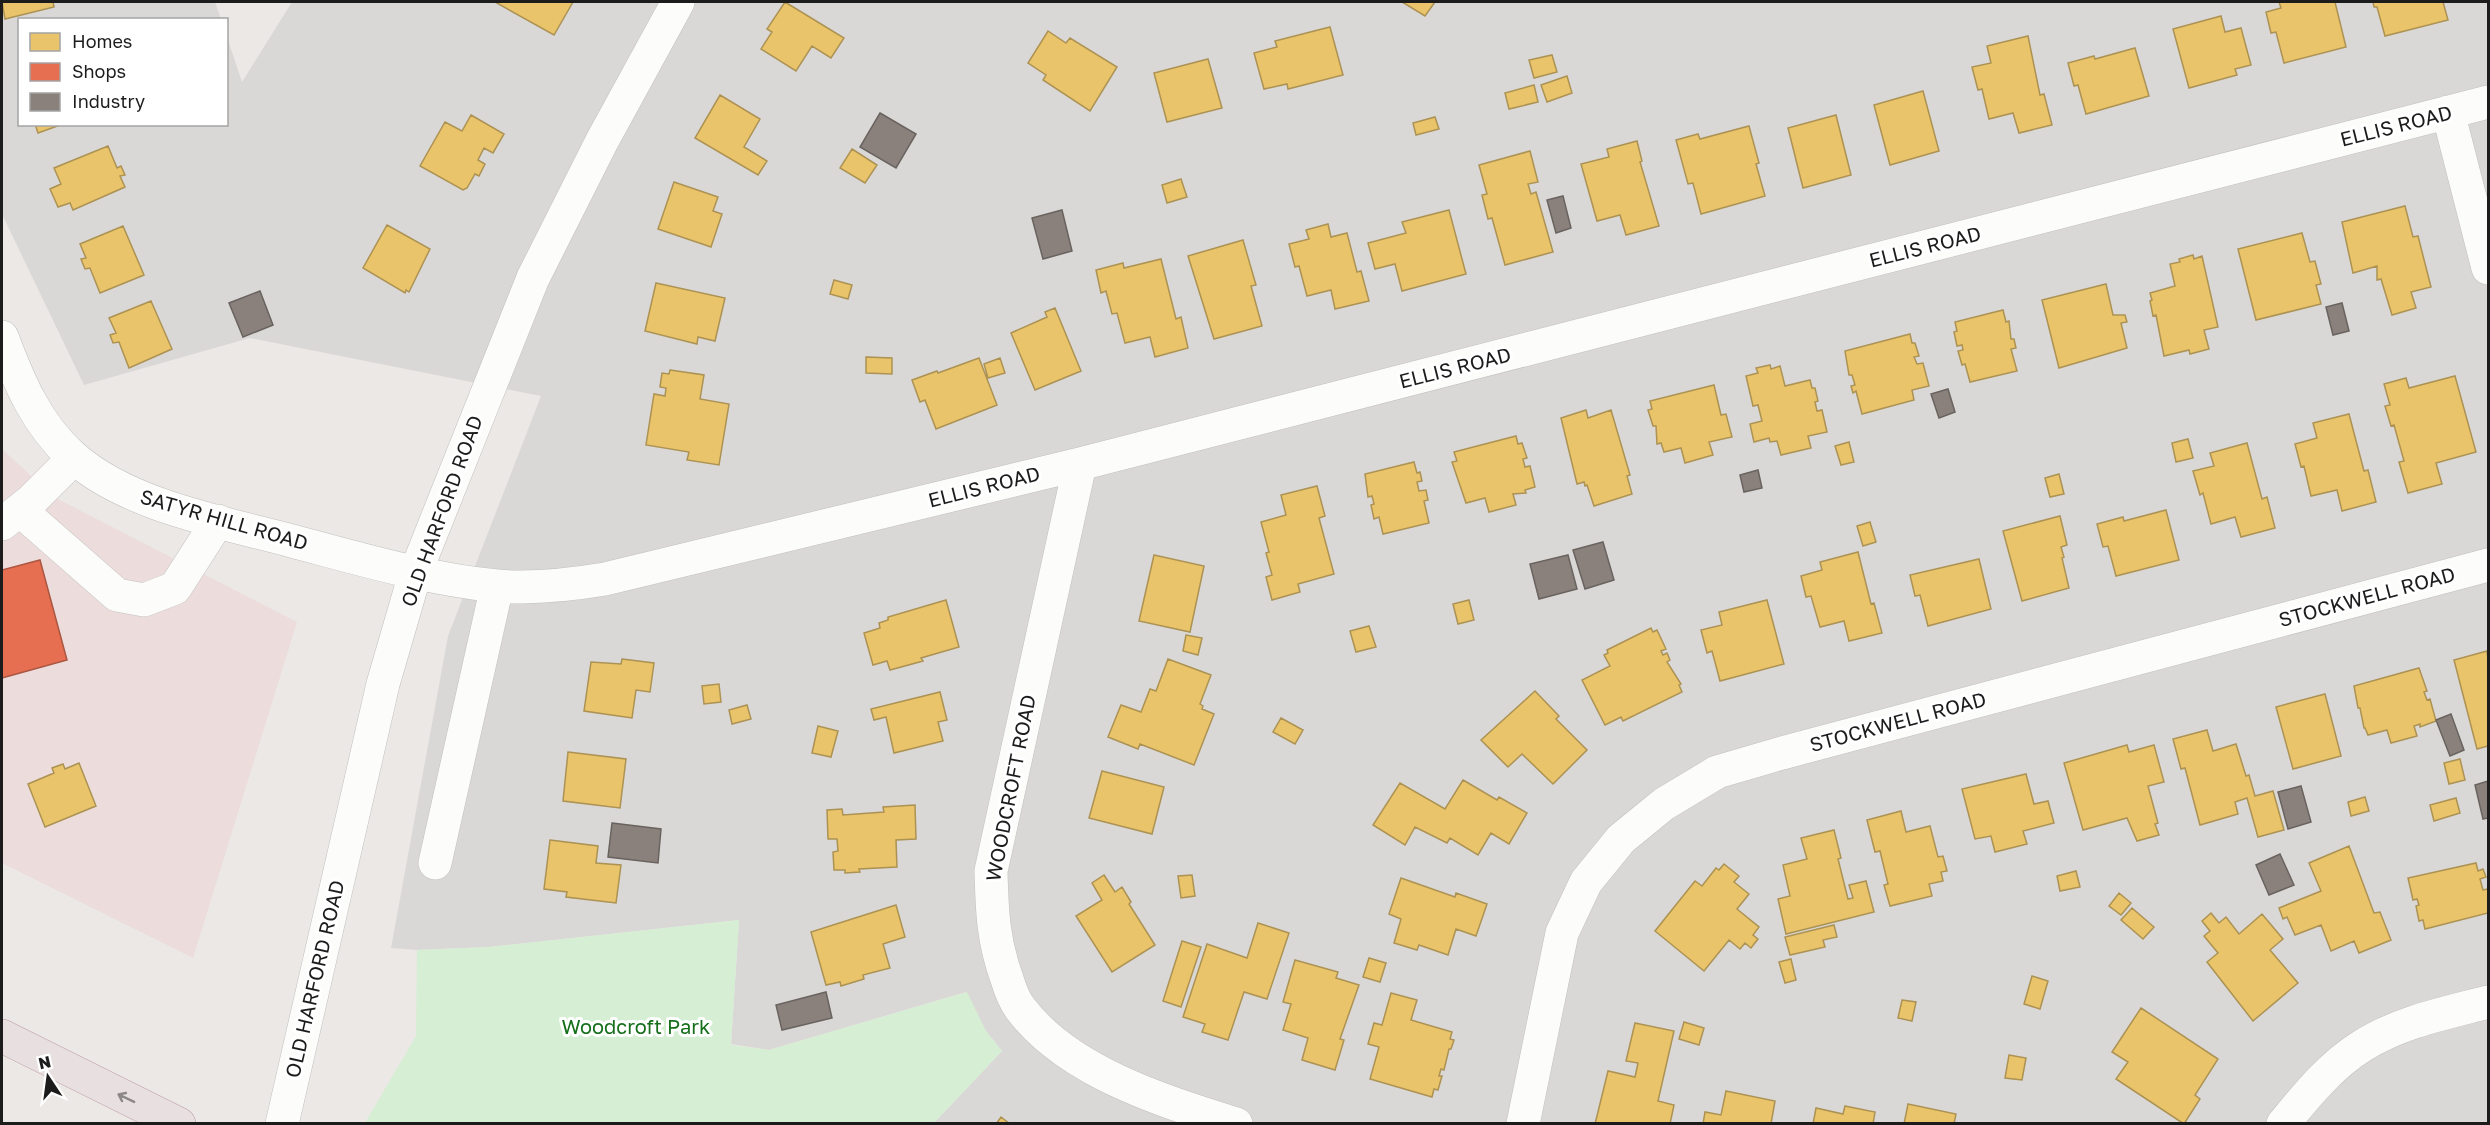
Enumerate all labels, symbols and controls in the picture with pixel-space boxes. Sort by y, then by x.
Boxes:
legend [18,18,228,126]
text: Homes [72,30,132,52]
text: Shops [72,60,126,82]
text: Industry [72,90,145,112]
street label: ELLIS ROAD [2337,100,2454,151]
street label: ELLIS ROAD [1866,221,1983,272]
street label: ELLIS ROAD [1396,342,1513,393]
street label: OLD HARFORD ROAD [395,412,487,610]
street label: ELLIS ROAD [925,461,1042,512]
street label: SATYR HILL ROAD [138,484,311,554]
street label: STOCKWELL ROAD [2276,561,2458,631]
street label: STOCKWELL ROAD [1807,686,1989,756]
street label: WOODCROFT ROAD [980,692,1040,883]
street label: OLD HARFORD ROAD [280,878,348,1080]
park label: Woodcroft Park [562,1014,710,1038]
north arrow [18,1047,78,1107]
text: N [36,1051,53,1073]
one-way arrow [118,1091,136,1103]

